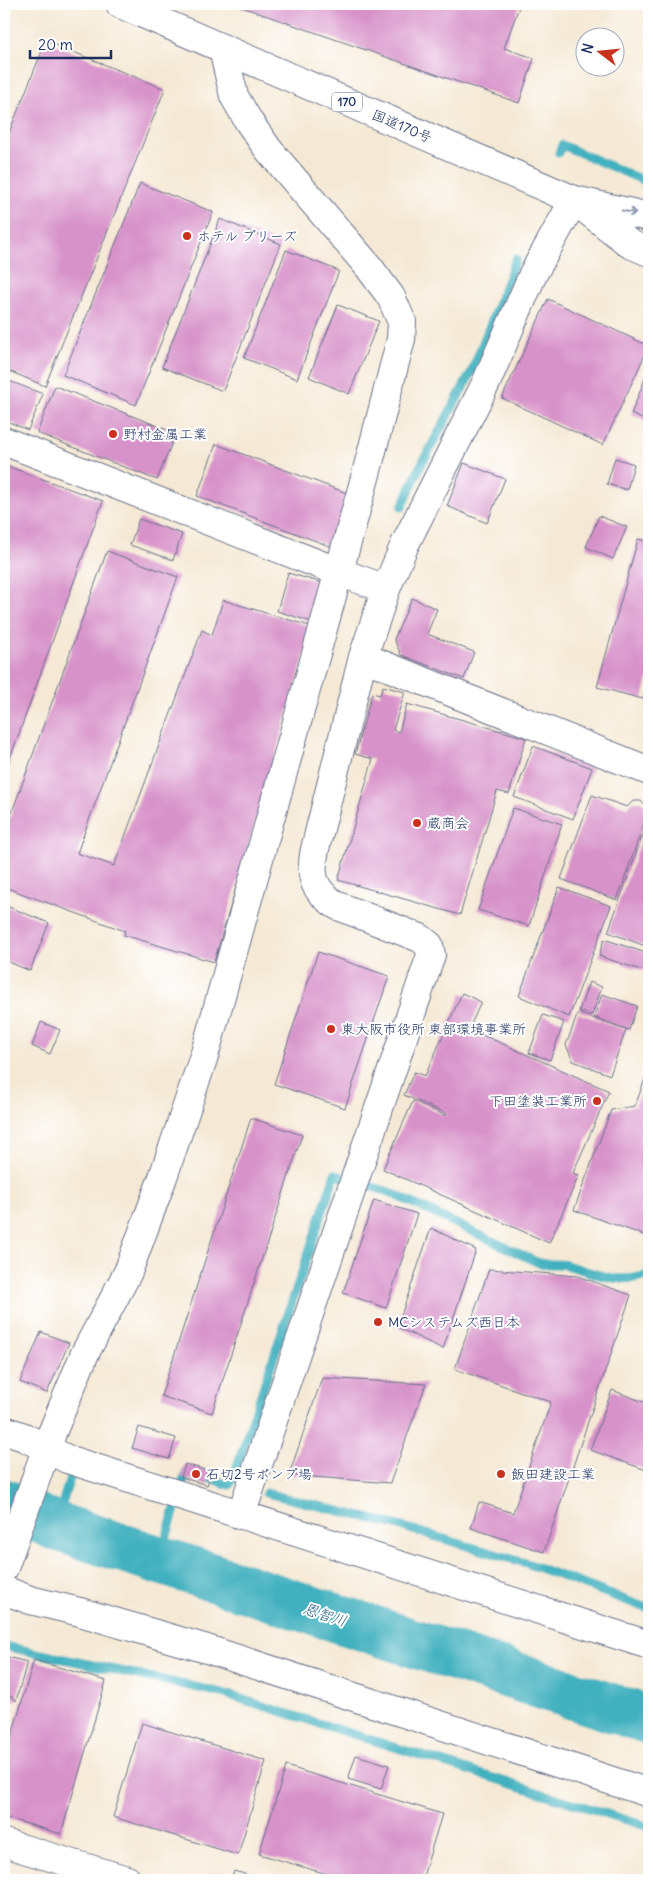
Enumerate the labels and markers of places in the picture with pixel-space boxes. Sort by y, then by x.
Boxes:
place label: ホテル プリーズ [197,227,297,245]
marker: ホテル プリーズ [181,230,193,242]
place label: 野村金属工業 [123,425,207,443]
marker: 野村金属工業 [107,428,119,440]
place label: 蔵商会 [427,814,469,832]
marker: 蔵商会 [411,817,423,829]
place label: 東大阪市役所 東部環境事業所 [341,1020,526,1038]
marker: 東大阪市役所 東部環境事業所 [325,1023,337,1035]
place label: 下田塗装工業所 [489,1092,587,1110]
marker: 下田塗装工業所 [591,1095,603,1107]
place label: MCシステムズ西日本 [388,1313,520,1331]
marker: MCシステムズ西日本 [372,1316,384,1328]
place label: 石切2号ポンプ場 [206,1465,312,1483]
place label: 飯田建設工業 [511,1465,595,1483]
marker: 石切2号ポンプ場 [190,1468,202,1480]
marker: 飯田建設工業 [495,1468,507,1480]

